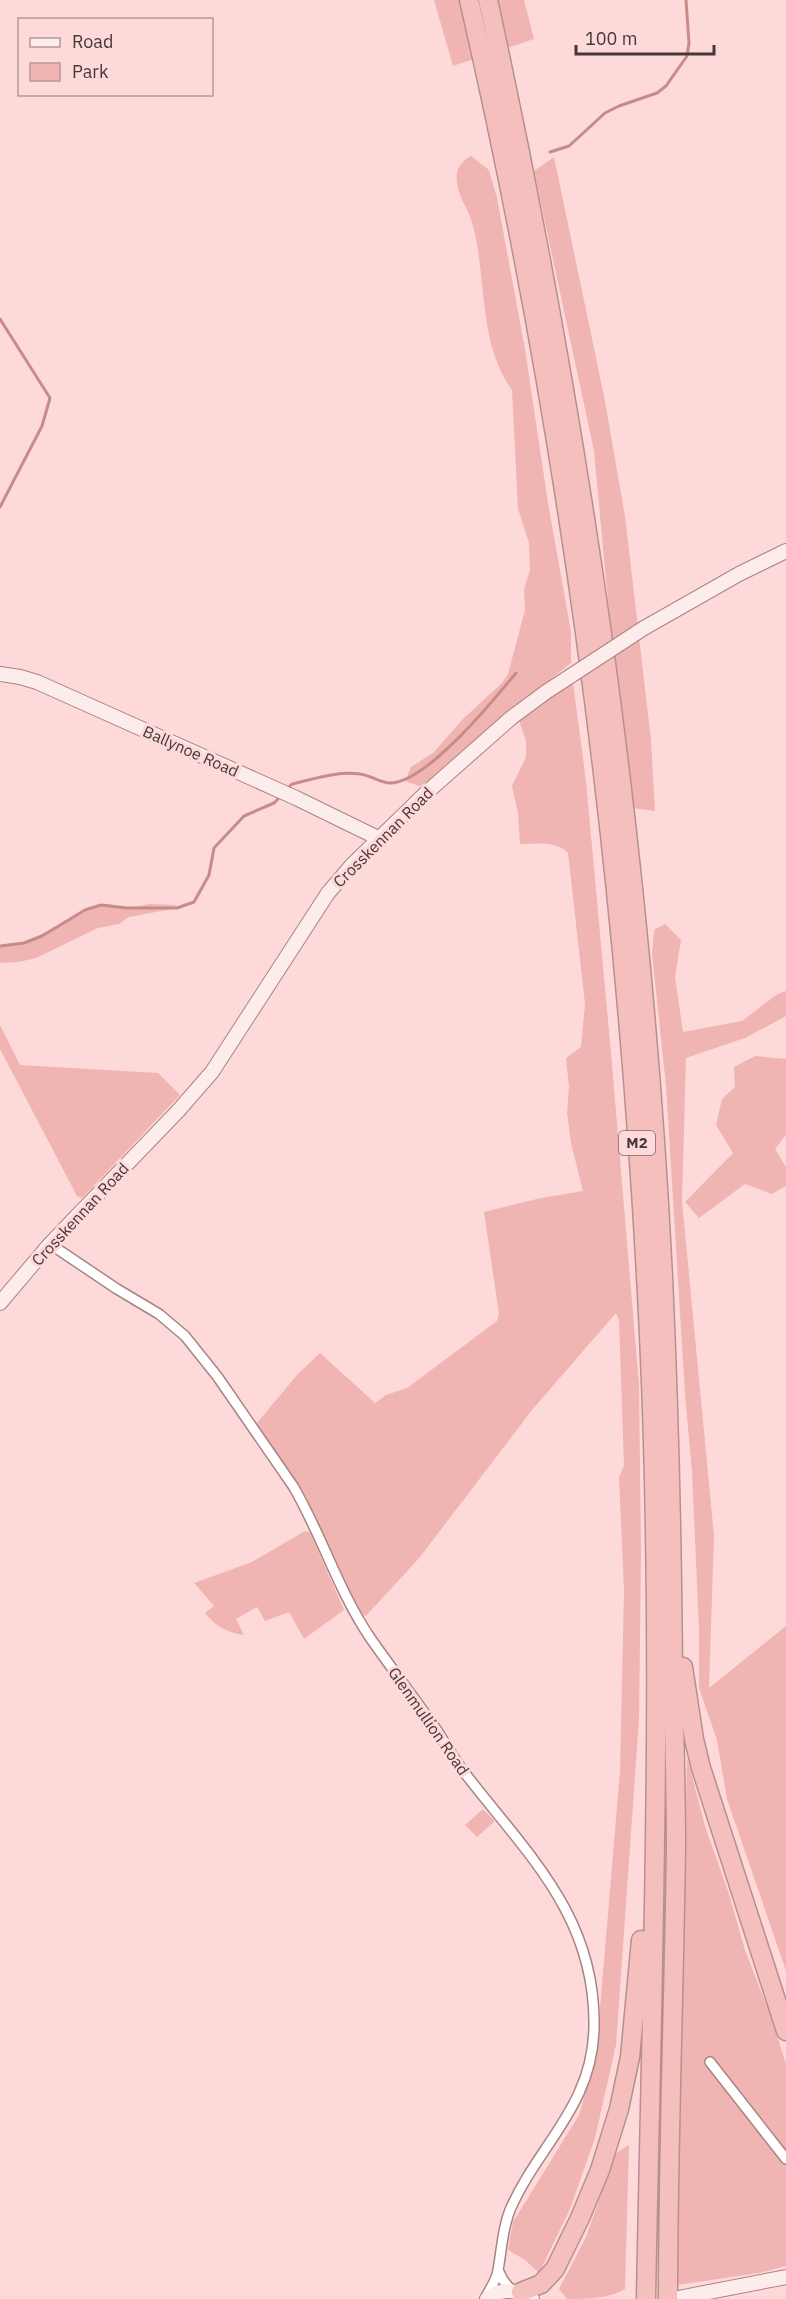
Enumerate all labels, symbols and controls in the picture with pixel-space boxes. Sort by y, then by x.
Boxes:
legend [18,18,213,96]
scale bar [576,18,714,56]
text: 100 m [585,27,637,50]
text: Road [72,30,113,53]
text: Park [72,60,109,83]
street label: Ballynoe Road [140,721,242,781]
street label: Crosskennan Road [329,783,437,891]
road number: M2 [619,1131,655,1155]
street label: Crosskennan Road [27,1158,133,1270]
street label: Glenmullion Road [384,1663,474,1779]

